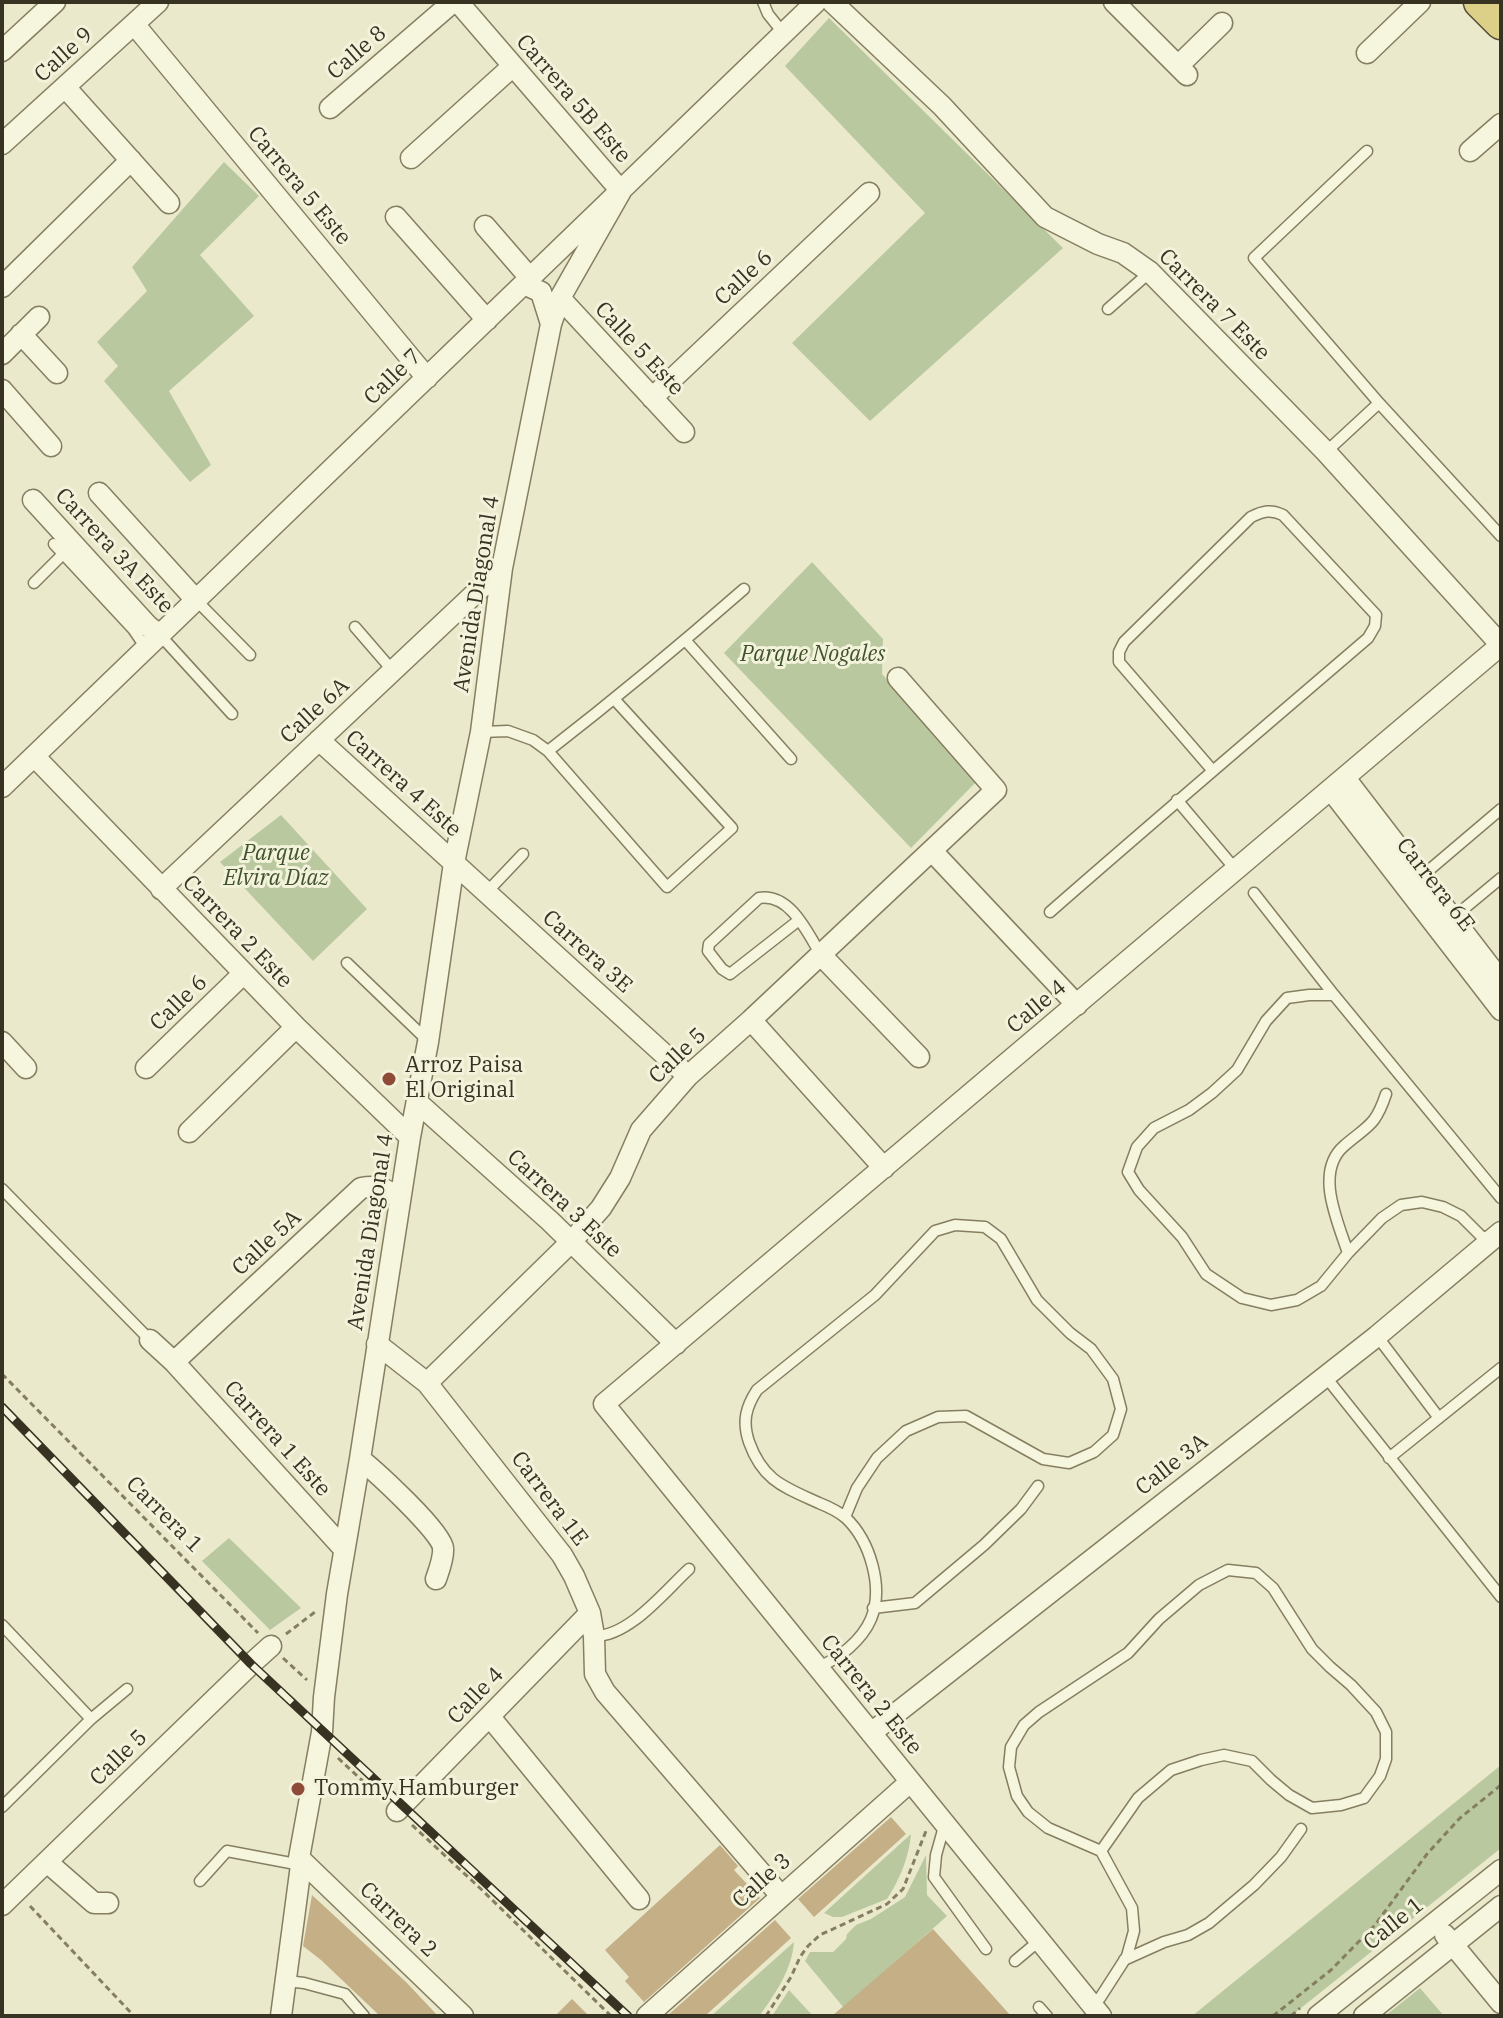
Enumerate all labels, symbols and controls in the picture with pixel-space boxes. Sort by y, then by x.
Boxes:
street label: Calle 8 [322,20,392,86]
street label: Calle 9 [29,22,99,88]
street label: Carrera 5B Este [510,29,636,169]
street label: Carrera 5 Este [242,121,356,251]
street label: Carrera 7 Este [1153,244,1275,366]
street label: Calle 6 [710,245,778,311]
street label: Calle 5 Este [589,297,689,401]
street label: Calle 7 [359,343,427,411]
street label: Carrera 3A Este [49,483,179,619]
street label: Avenida Diagonal 4 [448,494,506,694]
park label: Parque Nogales [741,642,885,668]
street label: Calle 6A [275,673,355,749]
street label: Carrera 4 Este [340,725,466,843]
street label: Carrera 6E [1390,833,1480,937]
park label: Parque Elvira Díaz [224,841,328,892]
street label: Carrera 2 Este [177,870,297,994]
street label: Carrera 3E [537,905,637,999]
street label: Calle 6 [145,969,213,1037]
street label: Calle 4 [1002,975,1072,1039]
street label: Calle 5 [644,1022,712,1090]
place label: Arroz Paisa El Original [405,1053,523,1104]
marker: Arroz Paisa El Original [380,1070,398,1088]
street label: Avenida Diagonal 4 [342,1132,400,1332]
street label: Carrera 3 Este [501,1144,627,1264]
street label: Calle 5A [227,1205,307,1281]
street label: Carrera 1 Este [218,1376,336,1502]
street label: Calle 3A [1131,1429,1213,1501]
street label: Carrera 1E [505,1447,593,1551]
street label: Carrera 1 [120,1471,208,1559]
street label: Carrera 2 Este [815,1630,927,1760]
street label: Calle 4 [442,1662,510,1730]
street label: Calle 5 [85,1724,153,1792]
place label: Tommy Hamburger [314,1776,518,1802]
marker: Tommy Hamburger [289,1780,307,1798]
street label: Calle 3 [727,1848,797,1914]
street label: Carrera 2 [354,1877,442,1963]
street label: Calle 1 [1359,1892,1429,1956]

